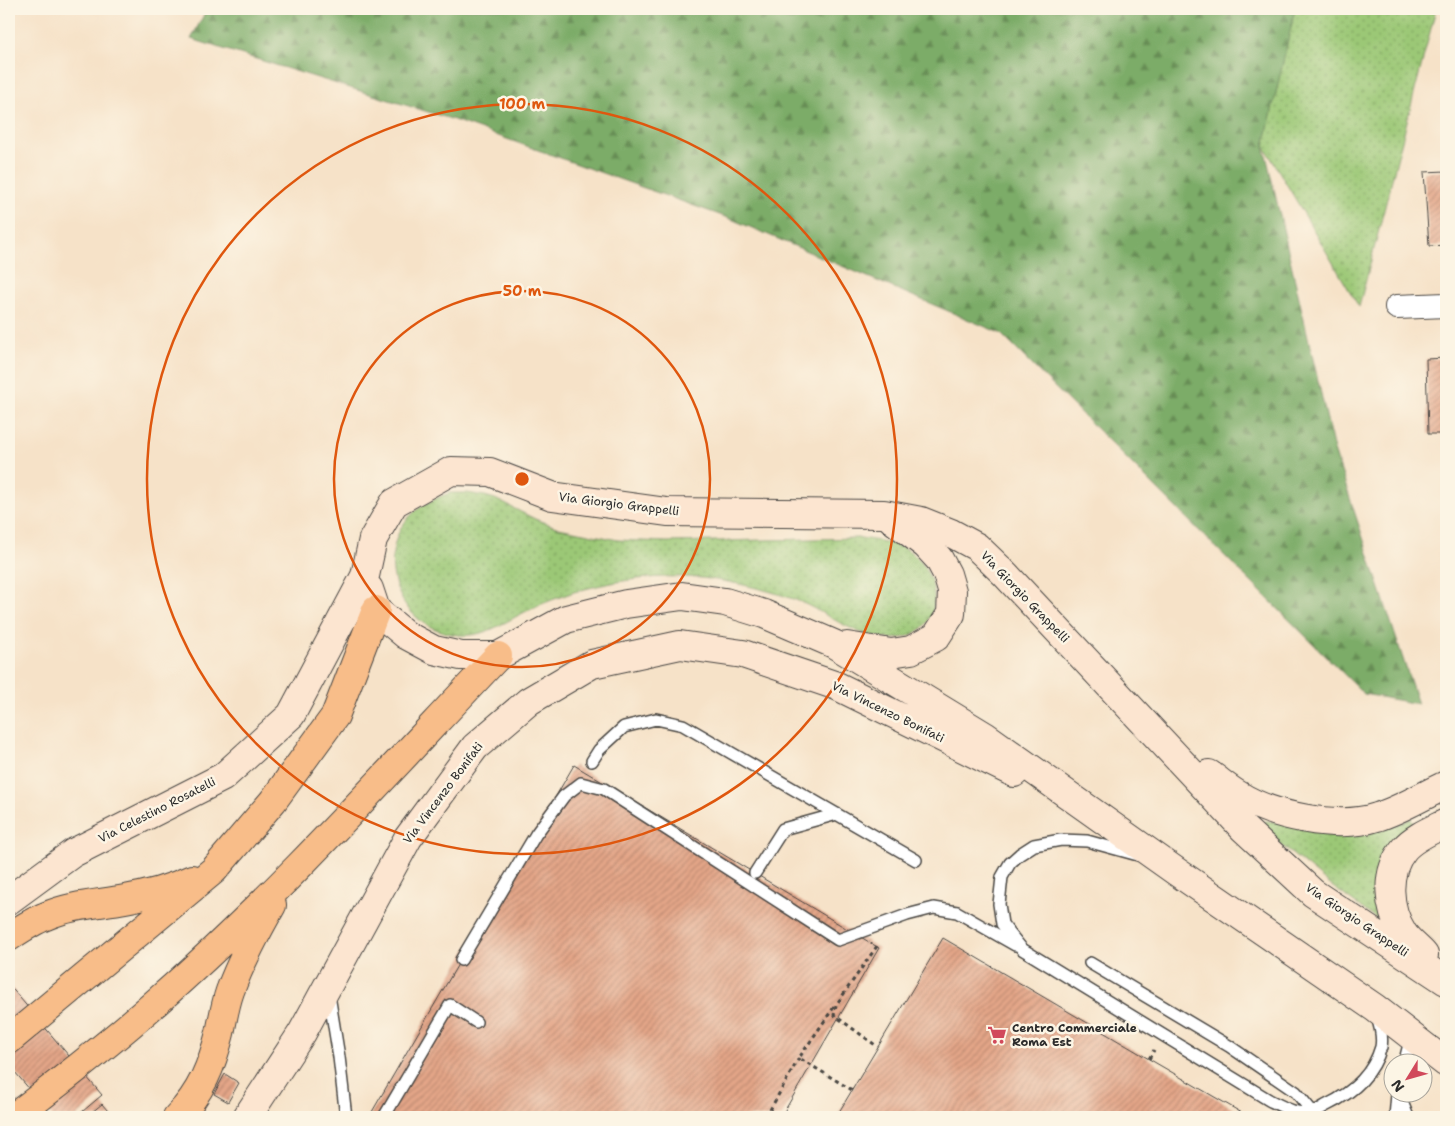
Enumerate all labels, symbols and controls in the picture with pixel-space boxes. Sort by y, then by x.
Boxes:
text: 100 m [499,94,545,114]
text: 50 m [503,281,542,301]
centre of rings [513,470,531,488]
street label: Via Giorgio Grappelli [558,489,680,519]
street label: Via Giorgio Grappelli [977,548,1073,646]
street label: Via Vincenzo Bonifati [829,678,947,746]
street label: Via Vincenzo Bonifati [399,739,487,847]
street label: Via Celestino Rosatelli [96,773,218,847]
street label: Via Giorgio Grappelli [1302,879,1412,961]
place label: Centro Commerciale Roma Est [1012,1020,1137,1050]
supermarket icon: Centro Commerciale Roma Est [986,1024,1008,1046]
north arrow [1382,1054,1432,1104]
text: N [1387,1076,1408,1096]

